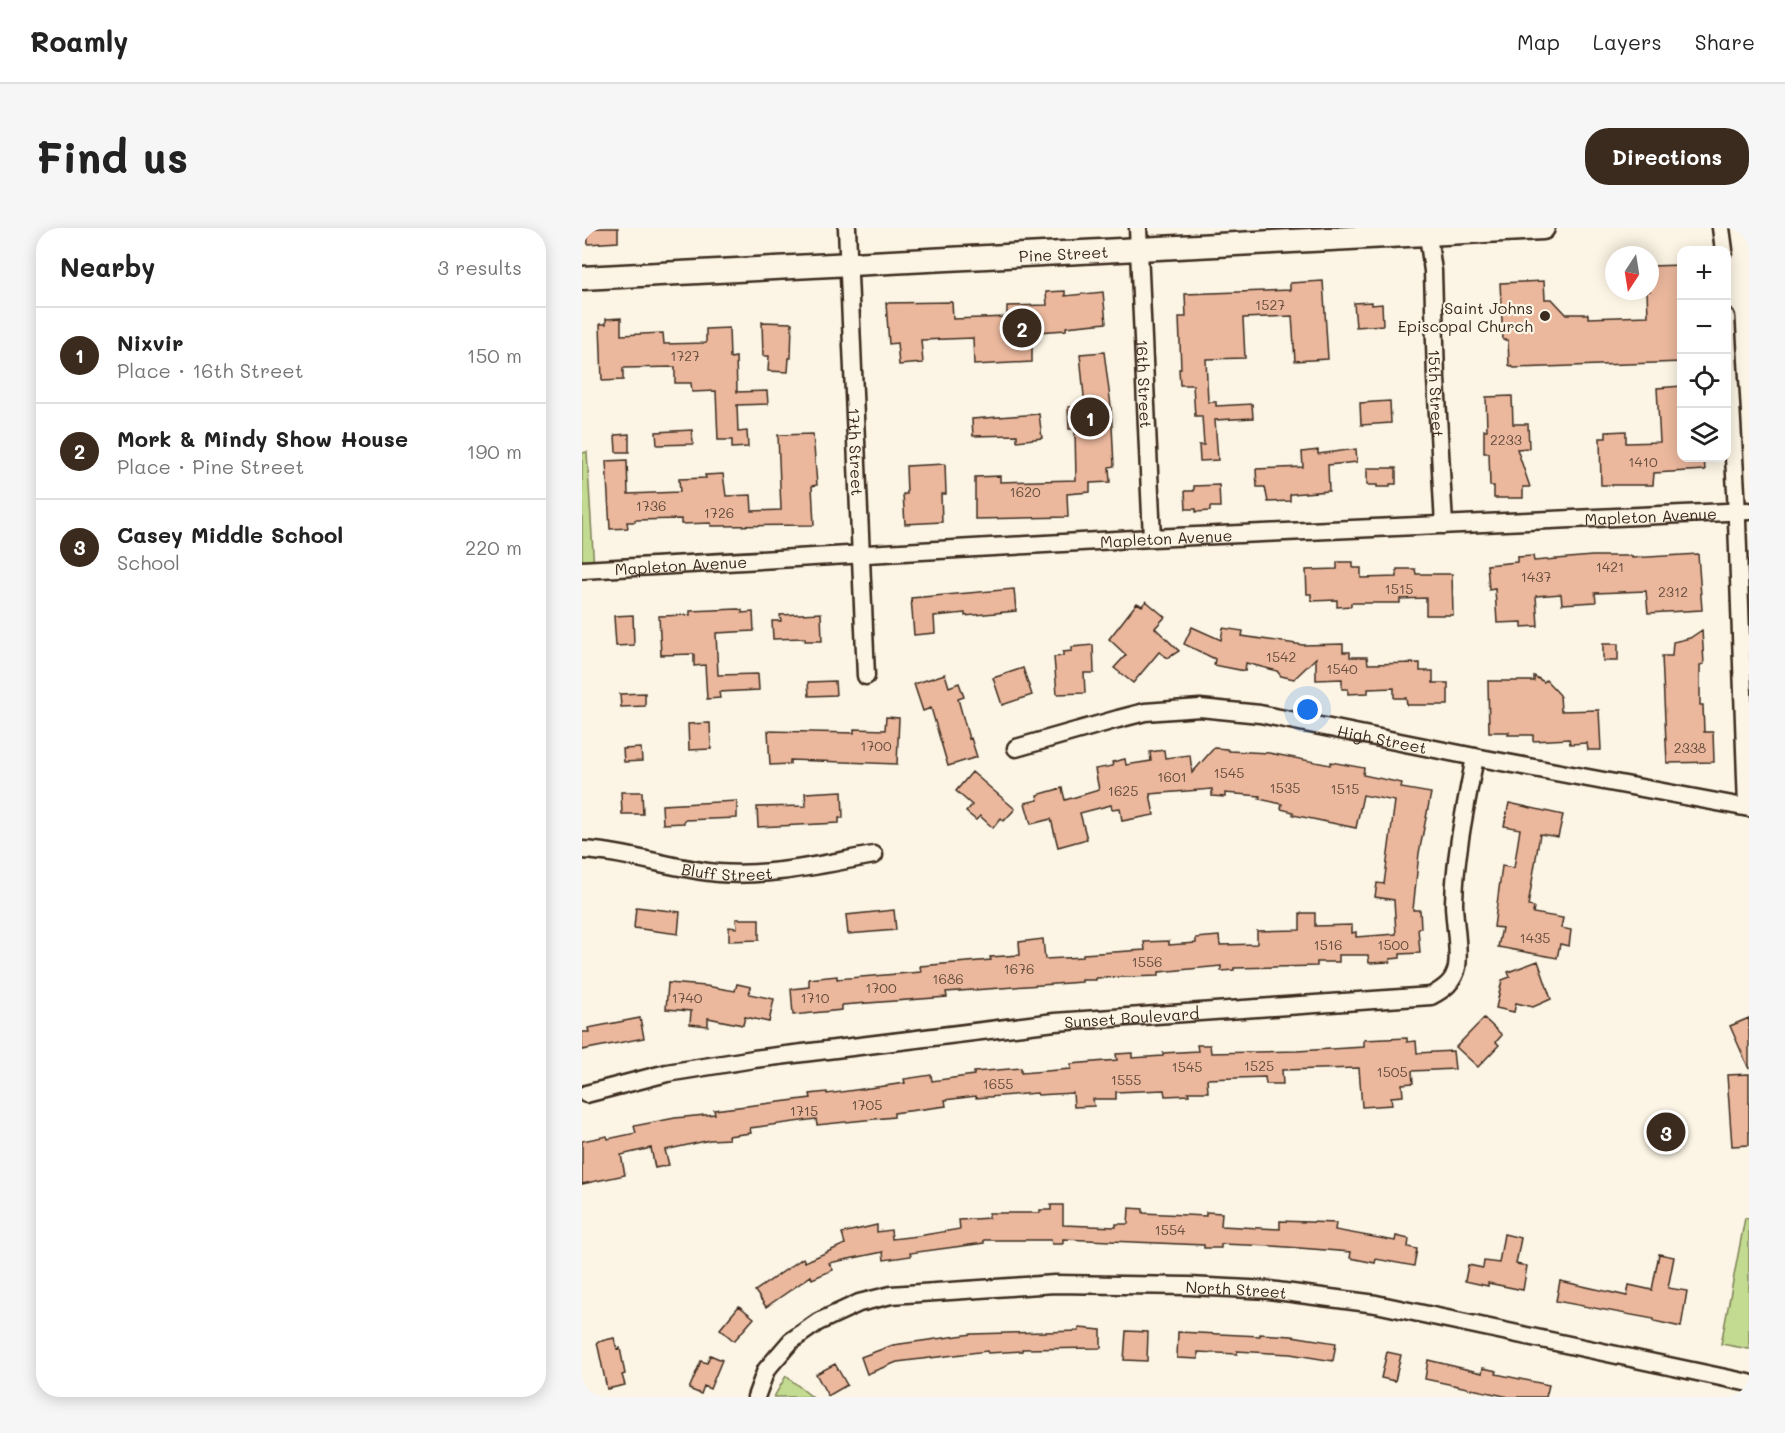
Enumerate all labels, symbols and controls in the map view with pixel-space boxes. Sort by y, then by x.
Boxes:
text: Roamly [30,23,129,59]
text: Map [1517,28,1560,55]
text: Layers [1593,28,1662,55]
text: Share [1695,28,1755,55]
button: Directions [1585,128,1749,185]
text: Find us [36,129,188,184]
street label: Pine Street [1018,240,1109,266]
north arrow [1605,246,1659,300]
map controls [1677,246,1731,462]
button: + [1677,246,1731,300]
text: Nearby [60,250,155,284]
text: 3 results [437,254,522,280]
house number: 1527 [1255,295,1285,314]
place label: Saint Johns Episcopal Church [1398,297,1533,336]
button: − [1677,300,1731,354]
pin: 2 [1002,306,1042,350]
marker: Saint Johns Episcopal Church [1538,309,1552,323]
text: Nixvir [117,328,184,357]
street label: 16th Street [1133,339,1158,429]
text: 1 [75,342,84,368]
text: 150 m [467,342,522,368]
house number: 1727 [670,346,700,365]
street label: 15th Street [1425,349,1450,438]
button: locate [1677,354,1731,408]
text: Place · 16th Street [117,357,304,383]
pin: 1 [1070,394,1110,440]
street label: 17th Street [844,407,869,496]
button: layers [1677,408,1731,462]
text: Mork & Mindy Show House [117,424,408,453]
house number: 2233 [1490,430,1522,449]
text: 2 [74,438,85,464]
text: 190 m [467,438,522,464]
house number: 1410 [1628,452,1658,471]
text: Place · Pine Street [117,453,304,479]
house number: 1620 [1009,482,1041,501]
house number: 1736 [636,496,666,515]
street label: Mapleton Avenue [1584,502,1717,529]
house number: 1726 [704,503,734,522]
text: Casey Middle School [117,520,343,549]
street label: Mapleton Avenue [1099,524,1233,551]
text: 3 [74,534,86,560]
text: 220 m [465,534,522,560]
text: School [117,549,180,575]
street label: Mapleton Avenue [614,550,748,579]
house number: 1421 [1596,557,1624,576]
house number: 1437 [1521,567,1551,586]
house number: 1515 [1385,579,1413,598]
house number: 2312 [1658,582,1688,601]
house number: 1542 [1266,647,1296,666]
house number: 1540 [1326,659,1358,678]
your location [1293,695,1322,724]
street label: High Street [1336,719,1429,758]
house number: 1700 [860,736,892,755]
house number: 2338 [1674,738,1706,757]
house number: 1545 [1214,763,1244,782]
house number: 1601 [1157,767,1187,786]
house number: 1535 [1270,778,1300,797]
house number: 1515 [1331,779,1359,798]
house number: 1625 [1108,781,1138,800]
street label: Bluff Street [680,857,773,884]
house number: 1435 [1520,928,1550,947]
house number: 1516 [1313,935,1343,954]
house number: 1500 [1377,935,1409,954]
house number: 1556 [1131,952,1163,971]
house number: 1676 [1004,959,1034,978]
house number: 1686 [932,969,964,988]
house number: 1700 [865,978,897,997]
house number: 1740 [672,988,703,1007]
house number: 1710 [801,988,830,1007]
street label: Sunset Boulevard [1064,1002,1200,1032]
house number: 1525 [1244,1056,1274,1075]
house number: 1545 [1172,1057,1202,1076]
house number: 1505 [1376,1062,1408,1081]
house number: 1555 [1111,1070,1141,1089]
house number: 1655 [982,1074,1014,1093]
house number: 1705 [852,1095,882,1114]
house number: 1715 [790,1101,818,1120]
pin: 3 [1646,1110,1686,1154]
house number: 1554 [1155,1220,1186,1239]
street label: North Street [1185,1275,1288,1303]

